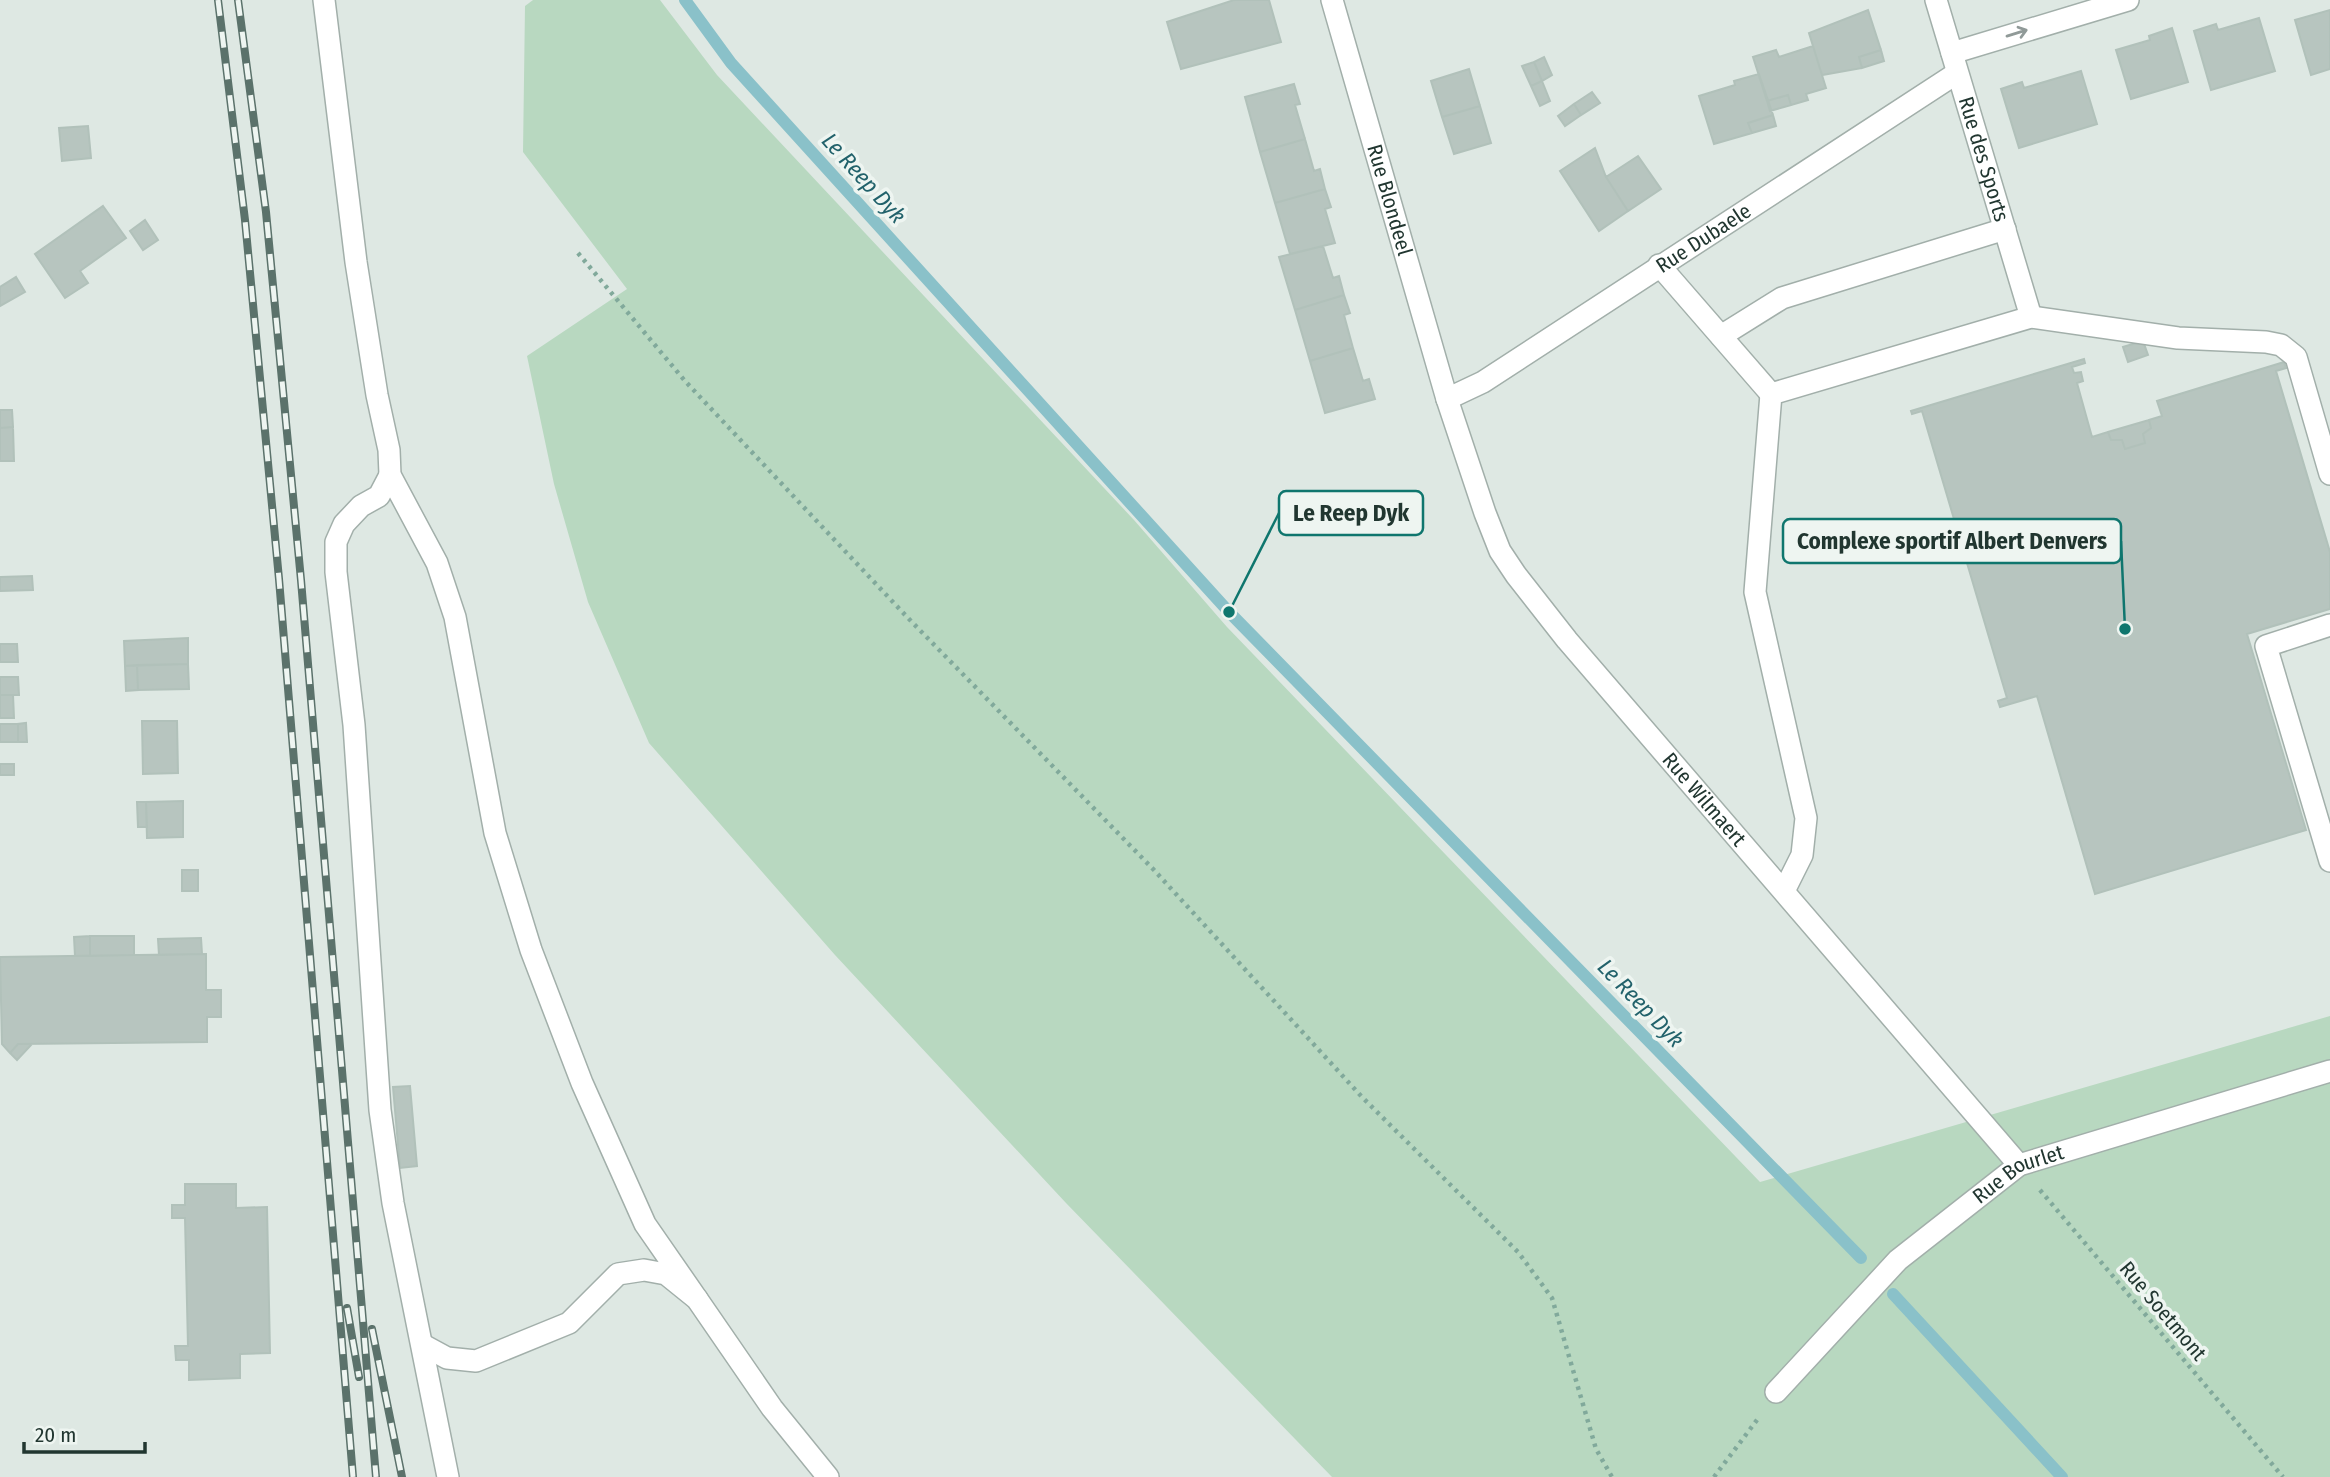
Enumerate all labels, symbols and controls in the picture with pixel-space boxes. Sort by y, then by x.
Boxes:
one-way arrow [2006,26,2028,39]
street label: Rue des Sports [1953,93,2015,225]
water label: Le Reep Dyk [816,127,912,229]
street label: Rue Blondeel [1361,141,1418,259]
street label: Rue Dubaele [1651,198,1756,279]
callout: Le Reep Dyk [1279,491,1423,535]
text: Le Reep Dyk [1293,499,1409,527]
callout: Complexe sportif Albert Denvers [1783,519,2121,563]
text: Complexe sportif Albert Denvers [1797,527,2107,555]
street label: Rue Wilmaert [1657,747,1752,852]
water label: Le Reep Dyk [1592,953,1690,1053]
street label: Rue Bourlet [1968,1139,2067,1209]
street label: Rue Soetmont [2114,1256,2212,1366]
scale bar [24,1410,145,1454]
text: 20 m [35,1422,76,1448]

